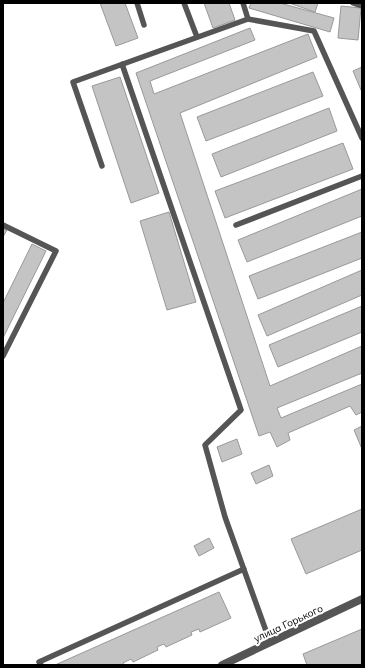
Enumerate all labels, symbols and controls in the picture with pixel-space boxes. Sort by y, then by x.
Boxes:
street label: улица Горького [251,602,325,645]

